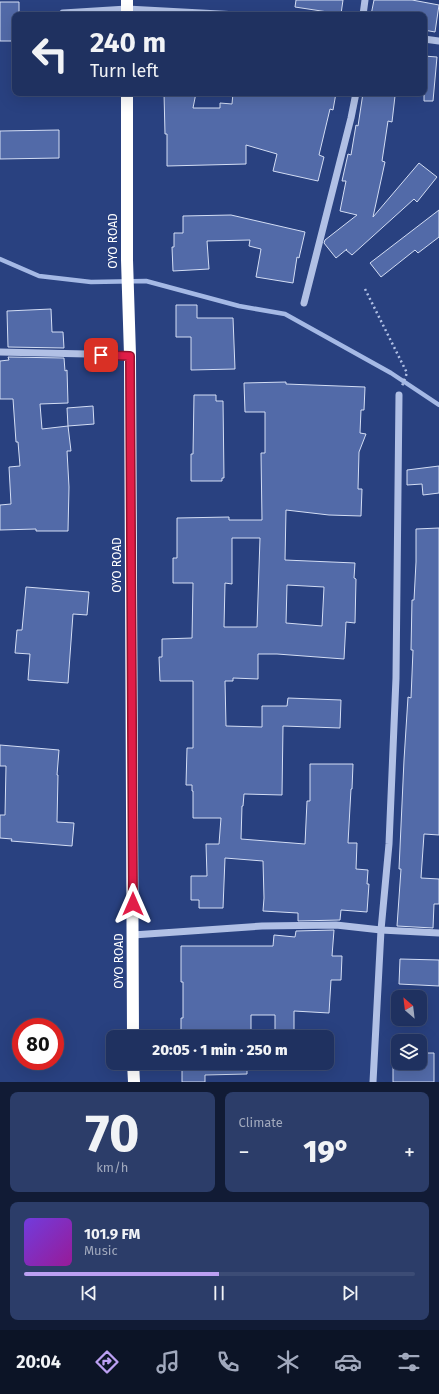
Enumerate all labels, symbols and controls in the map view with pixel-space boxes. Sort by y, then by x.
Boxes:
text: 240 m [90,26,166,59]
icon: left [24,28,76,80]
text: Turn left [90,60,159,82]
street label: OYO ROAD [106,213,120,269]
pin [84,338,118,372]
icon: arrive [90,344,112,366]
street label: OYO ROAD [110,537,124,593]
position arrow [112,883,154,925]
street label: OYO ROAD [112,933,126,989]
north arrow [391,990,427,1026]
map controls [391,990,427,1070]
speed limit sign: 80 [12,1018,64,1070]
button: layers [391,1034,427,1070]
text: 20:05 · 1 min · 250 m [152,1041,288,1059]
text: 70 [85,1102,139,1165]
text: Climate [239,1115,283,1130]
text: 19° [303,1134,350,1170]
text: − [239,1139,250,1166]
text: + [404,1139,415,1166]
text: km/h [96,1160,128,1175]
text: 101.9 FM [84,1225,140,1243]
text: Music [84,1243,118,1258]
icon: previous [78,1282,100,1304]
icon: pause [208,1282,230,1304]
icon: next [339,1282,361,1304]
icon: directions [93,1348,121,1376]
icon: music [154,1348,182,1376]
icon: phone [214,1348,242,1376]
icon: climate [274,1348,302,1376]
icon: car [334,1348,362,1376]
icon: filters [395,1348,423,1376]
text: 20:04 [16,1351,61,1373]

